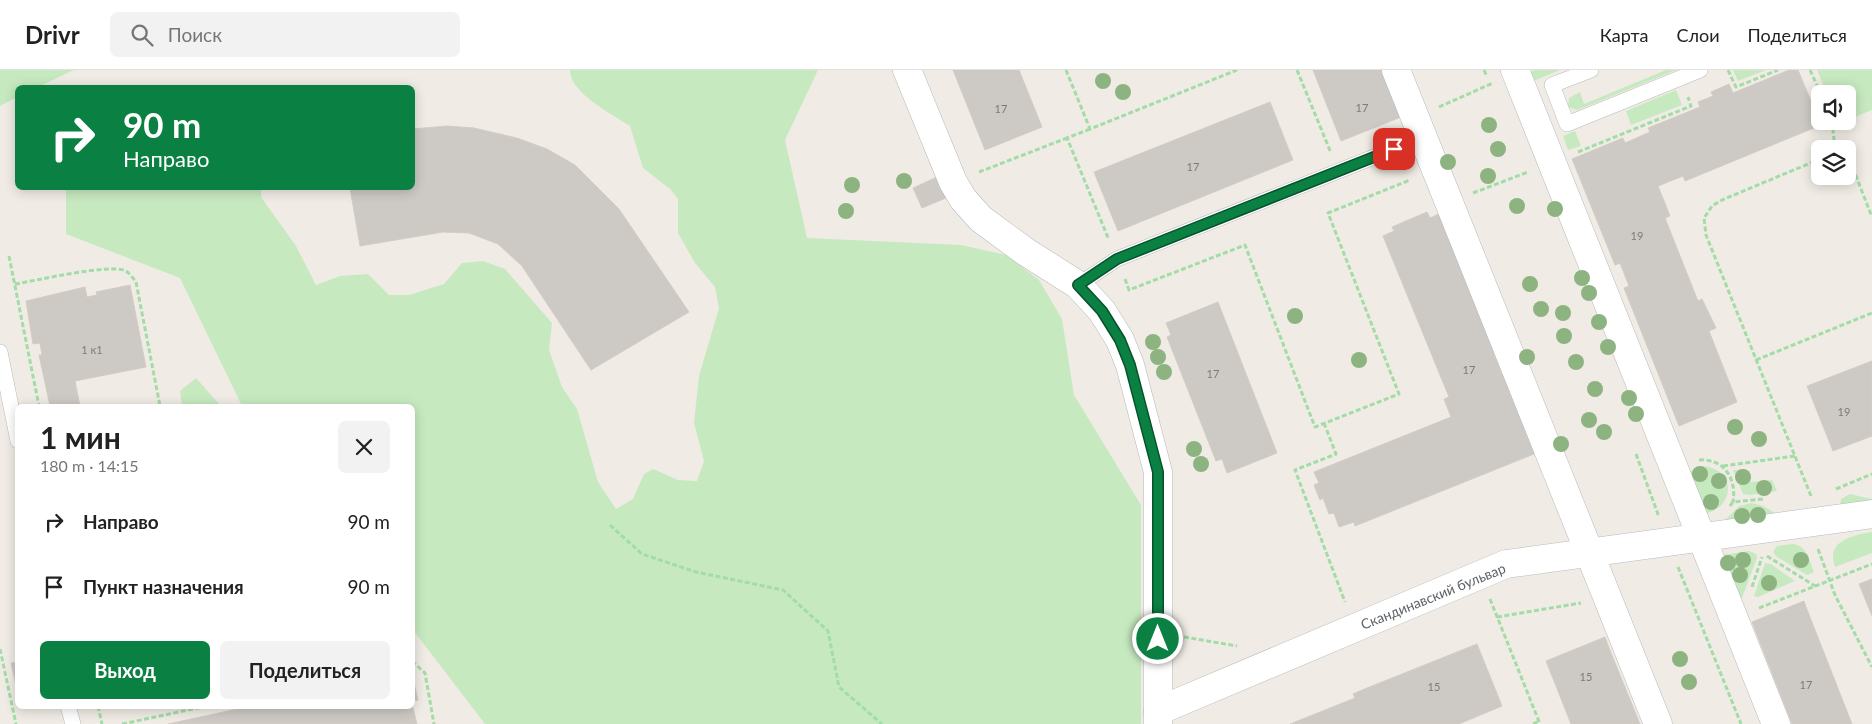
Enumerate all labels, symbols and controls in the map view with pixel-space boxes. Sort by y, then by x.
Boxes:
search box [110,12,460,57]
text: Drivr [25,20,80,49]
icon: search [128,21,156,49]
text: Поиск [168,23,222,46]
text: Карта [1600,24,1648,46]
text: Слои [1676,24,1720,46]
text: Поделиться [1748,24,1847,46]
map controls [1811,85,1856,185]
button: sound [1811,85,1856,130]
house number: 17 [1356,101,1368,114]
house number: 17 [995,102,1007,115]
text: 90 m [123,103,201,145]
icon: right [40,105,105,170]
pin [1373,128,1415,170]
icon: arrive [1380,135,1408,163]
button: layers [1811,140,1856,185]
text: Направо [123,145,209,172]
house number: 17 [1187,160,1199,173]
house number: 19 [1631,229,1643,242]
house number: 1 к1 [81,343,103,356]
house number: 17 [1463,363,1475,376]
house number: 17 [1207,367,1219,380]
house number: 19 [1838,405,1850,418]
text: 1 мин [40,419,121,455]
button: close [338,421,390,473]
text: 180 m · 14:15 [40,456,139,475]
icon: right [40,508,68,536]
text: Направо [83,510,159,533]
text: 90 m [347,510,390,533]
street label: Скандинавский бульвар [1358,559,1508,633]
icon: arrive [40,573,68,601]
text: Пункт назначения [83,575,244,598]
text: 90 m [347,575,390,598]
position arrow [1131,612,1183,664]
button: Выход [40,641,210,699]
button: Поделиться [220,641,390,699]
house number: 15 [1580,670,1592,683]
house number: 17 [1800,678,1812,691]
house number: 15 [1428,680,1440,693]

